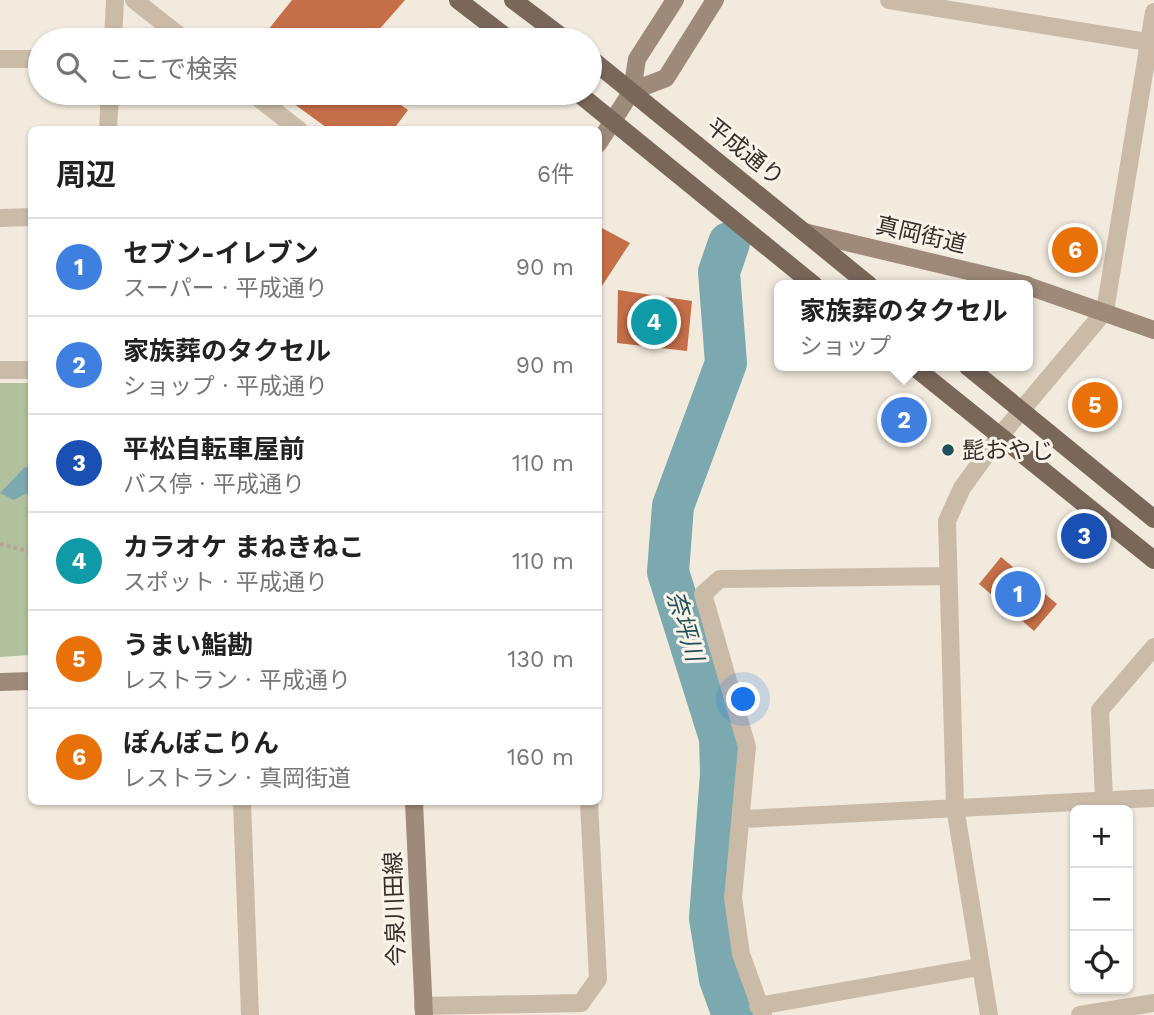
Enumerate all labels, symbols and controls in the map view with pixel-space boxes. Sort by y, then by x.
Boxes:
search box [28,28,602,105]
icon: search [52,48,90,86]
text: ここで検索 [108,54,238,84]
street label: 平成通り [701,113,789,191]
text: 周辺 [56,157,116,192]
text: 6件 [537,161,574,188]
street label: 真岡街道 [873,211,969,259]
pin: 6 [1052,224,1098,276]
text: セブン-イレブン [123,238,319,268]
text: 1 [74,254,84,281]
text: 90 m [516,254,574,281]
text: スーパー · 平成通り [123,275,328,302]
popup [774,280,1033,371]
pin: 4 [631,296,677,348]
text: 家族葬のタクセル [799,296,1008,326]
text: ショップ [799,333,891,360]
text: 家族葬のタクセル [123,336,331,366]
text: 2 [72,352,86,379]
text: 90 m [516,352,574,379]
text: ショップ · 平成通り [123,373,328,400]
pin: 5 [1072,379,1118,431]
pin: 2 [881,394,927,446]
text: 平松自転車屋前 [123,434,305,464]
place label: 髭おやじ [962,437,1054,464]
marker: 髭おやじ [940,442,956,458]
text: 3 [72,450,86,477]
text: 110 m [512,450,574,477]
text: バス停 · 平成通り [123,471,305,498]
pin: 3 [1061,510,1107,562]
text: カラオケ まねきねこ [123,532,364,562]
text: 4 [72,548,86,575]
text: 110 m [512,548,574,575]
pin: 1 [995,568,1041,620]
text: スポット · 平成通り [123,569,328,596]
water label: 奈坪川 [661,587,710,667]
text: うまい鮨勘 [123,630,253,660]
text: 5 [72,646,86,673]
text: 130 m [508,646,574,673]
text: レストラン · 平成通り [123,667,351,694]
your location [726,682,760,716]
text: ぽんぽこりん [123,728,279,758]
text: 6 [72,744,86,771]
text: 160 m [507,744,574,771]
text: レストラン · 真岡街道 [123,765,351,792]
map controls [1070,805,1133,994]
button: + [1070,805,1133,868]
street label: 今泉川田線 [380,851,410,967]
button: − [1070,868,1133,931]
button: locate [1070,931,1133,994]

